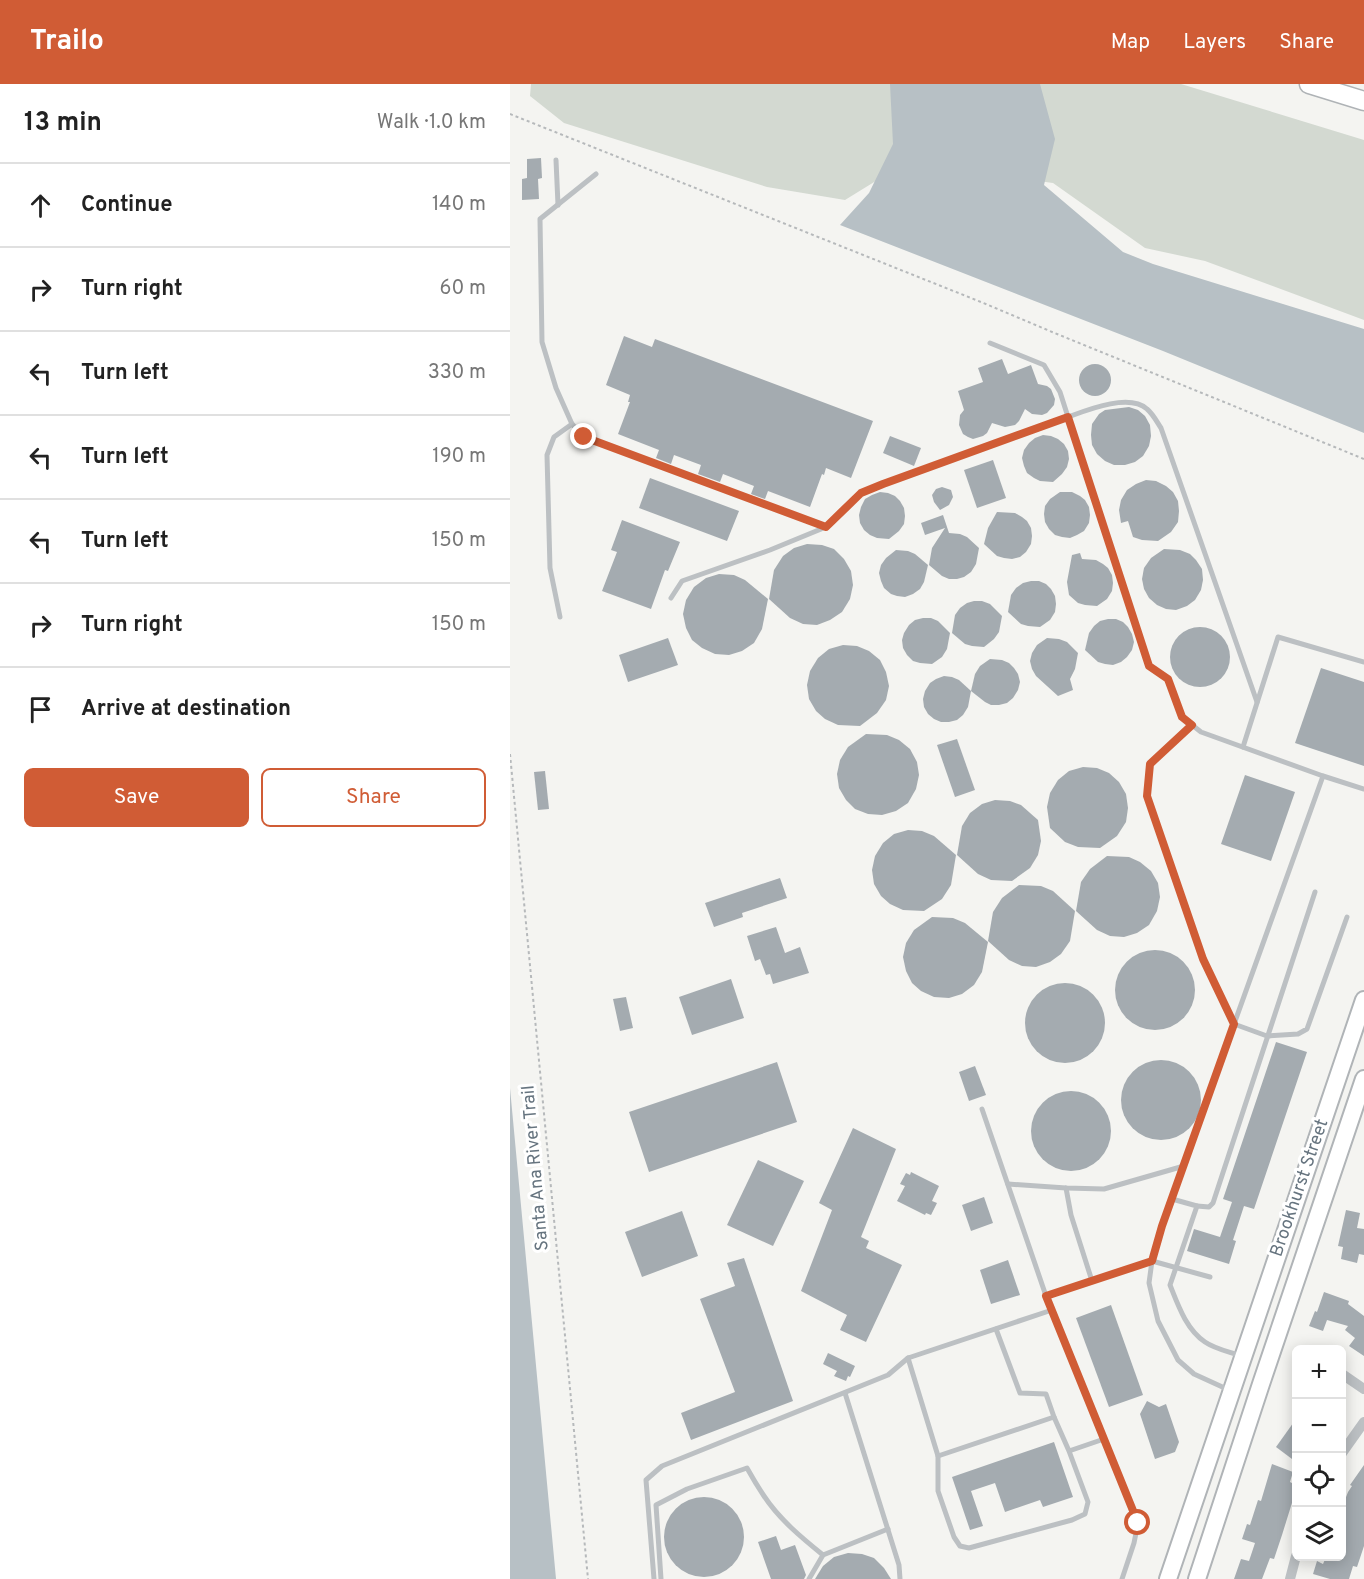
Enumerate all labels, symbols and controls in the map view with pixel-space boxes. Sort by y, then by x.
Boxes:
text: Trailo [30,24,104,60]
text: Map [1111,29,1150,56]
text: Layers [1183,29,1246,56]
text: Share [1279,29,1334,56]
text: 13 min [24,107,102,140]
text: Walk · 1.0 km [377,110,486,136]
icon: ahead [24,189,57,222]
text: Continue [81,192,172,219]
text: 140 m [432,192,486,218]
icon: right [24,273,57,306]
text: Turn right [81,276,183,303]
text: 60 m [440,276,486,302]
icon: left [24,357,57,390]
text: Turn left [81,360,169,387]
text: 330 m [428,360,486,386]
route end [570,423,596,449]
icon: left [24,441,57,474]
text: Turn left [81,444,169,471]
text: 190 m [432,444,486,470]
icon: left [24,525,57,558]
text: Turn left [81,528,169,555]
text: 150 m [432,528,486,554]
icon: right [24,609,57,642]
text: Turn right [81,612,183,639]
text: 150 m [432,612,486,638]
icon: arrive [24,693,57,726]
text: Arrive at destination [81,696,291,723]
button: Save [24,768,249,827]
button: Share [261,768,486,827]
street label: Santa Ana River Trail [517,1084,555,1252]
street label: Brookhurst Street [1266,1116,1334,1260]
map controls [1292,1345,1346,1561]
button: + [1292,1345,1346,1399]
button: − [1292,1399,1346,1453]
button: locate [1292,1453,1346,1507]
button: layers [1292,1507,1346,1561]
route start [1124,1509,1150,1535]

